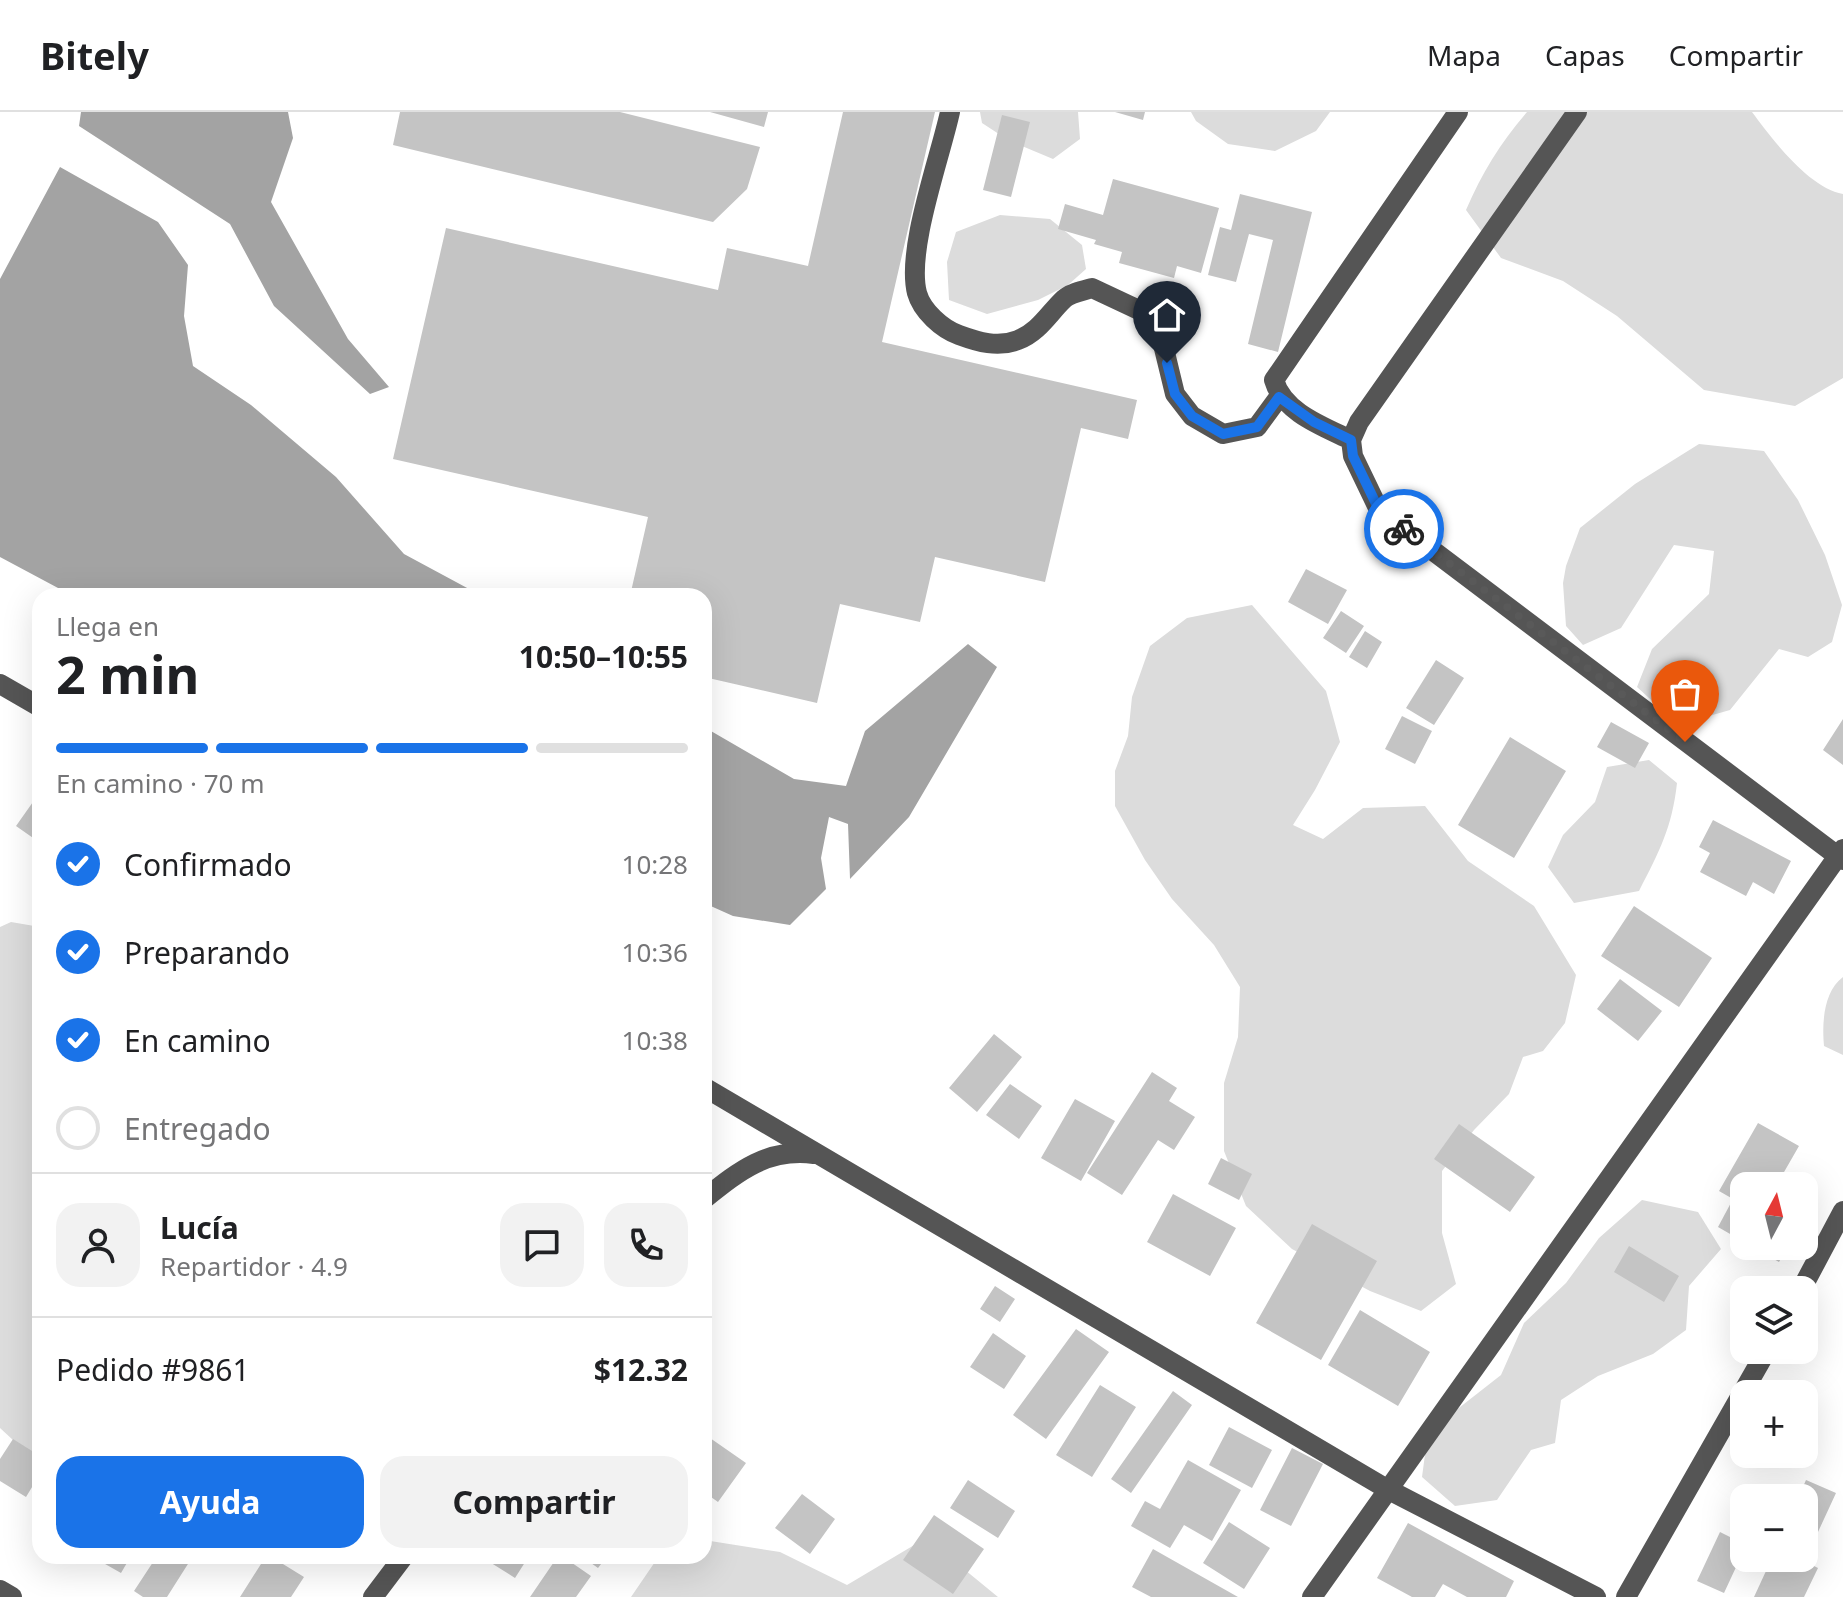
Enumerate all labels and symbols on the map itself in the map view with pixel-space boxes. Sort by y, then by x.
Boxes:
pin [1133,281,1201,363]
courier [1364,489,1444,569]
pin [1651,660,1719,742]
north arrow [1730,1172,1818,1260]

